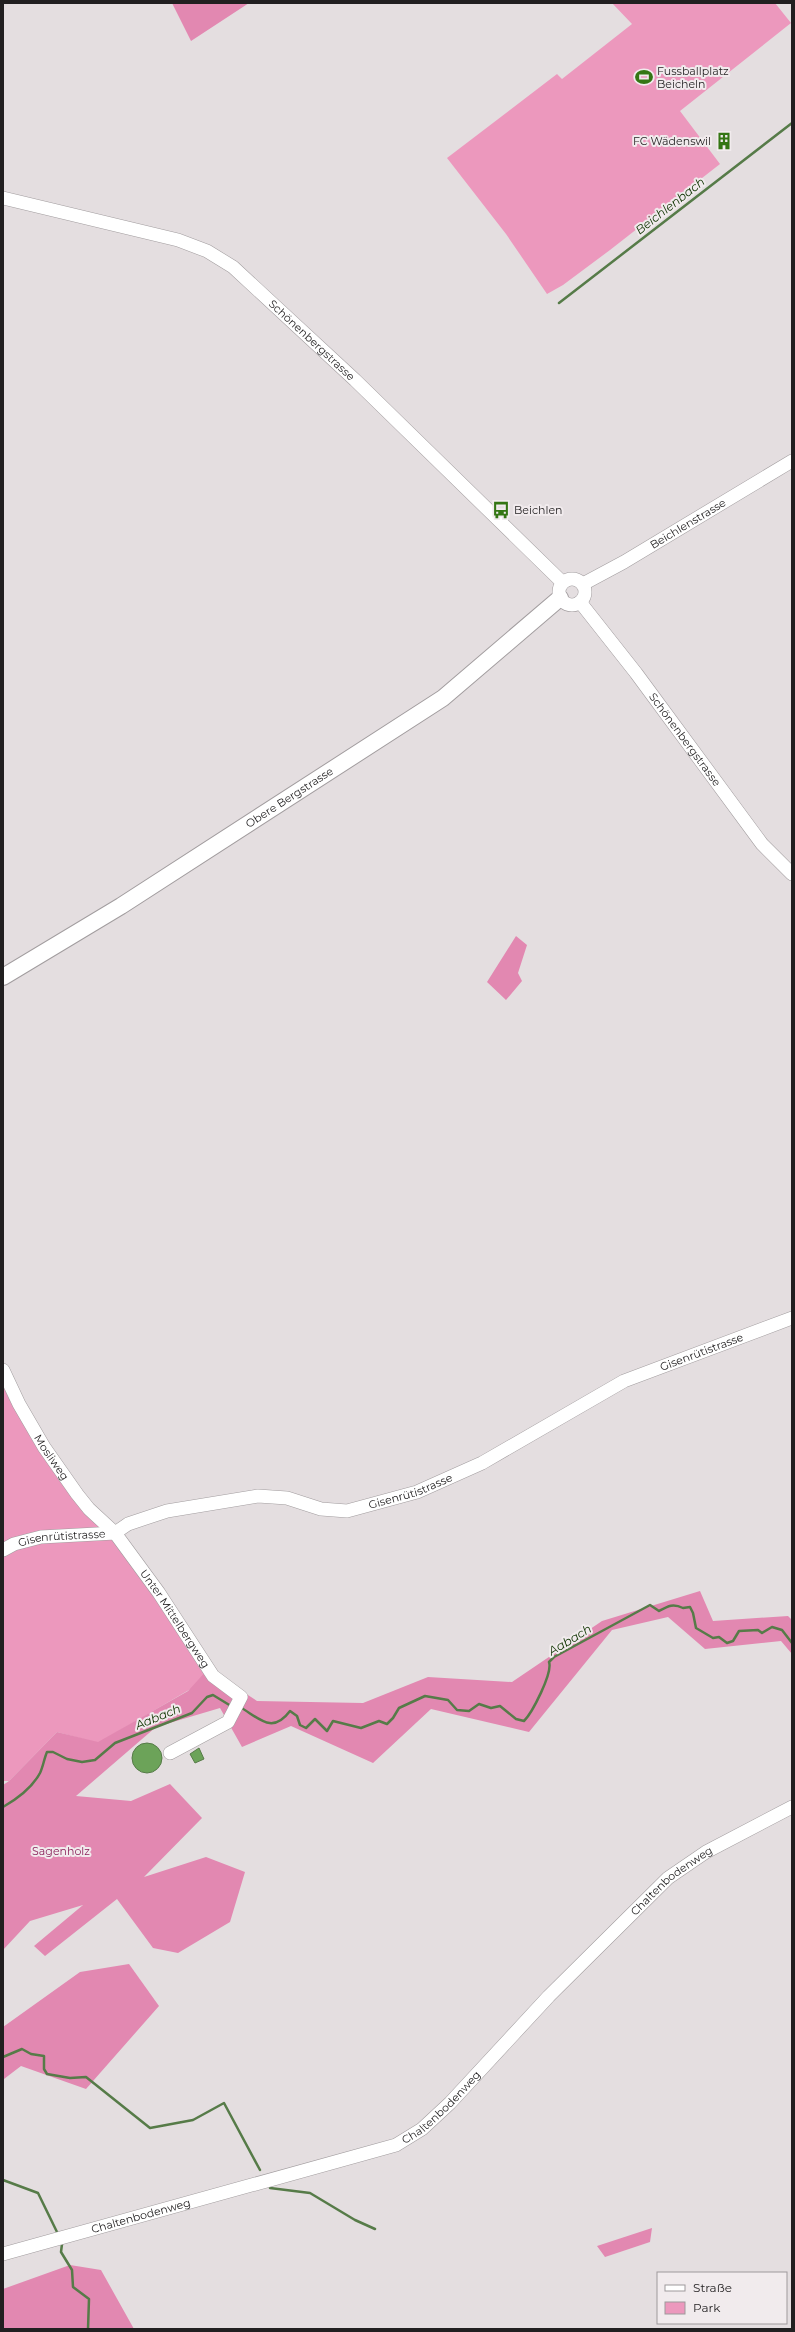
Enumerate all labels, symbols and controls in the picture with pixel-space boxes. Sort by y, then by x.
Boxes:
place label: Fussballplatz Beicheln [657,64,729,91]
sports icon: Fussballplatz Beicheln [634,67,654,87]
building icon: FC Wädenswil [714,131,734,151]
place label: FC Wädenswil [633,134,711,148]
water label: Beichlenbach [632,174,707,237]
street label: Schönenbergstrasse [266,297,358,384]
street label: Beichlenstrasse [647,495,729,552]
bus stop icon: Beichlen [491,500,511,520]
place label: Beichlen [514,503,562,517]
street label: Schönenbergstrasse [646,690,724,789]
street label: Obere Bergstrasse [243,764,336,831]
street label: Gisenrütistrasse [658,1330,745,1374]
street label: Mosliweg [31,1432,72,1483]
street label: Gisenrütistrasse [367,1470,455,1512]
street label: Gisenrütistrasse [17,1527,106,1550]
street label: Unter Mittelbergweg [137,1567,213,1671]
water label: Aabach [545,1621,594,1659]
water label: Aabach [132,1701,183,1733]
street label: Chaltenbodenweg [627,1843,715,1918]
park label: Sagenholz [32,1844,90,1858]
street label: Chaltenbodenweg [399,2068,483,2147]
street label: Chaltenbodenweg [90,2195,192,2236]
legend [657,2272,787,2324]
text: Straße [693,2280,732,2295]
text: Park [693,2300,721,2315]

